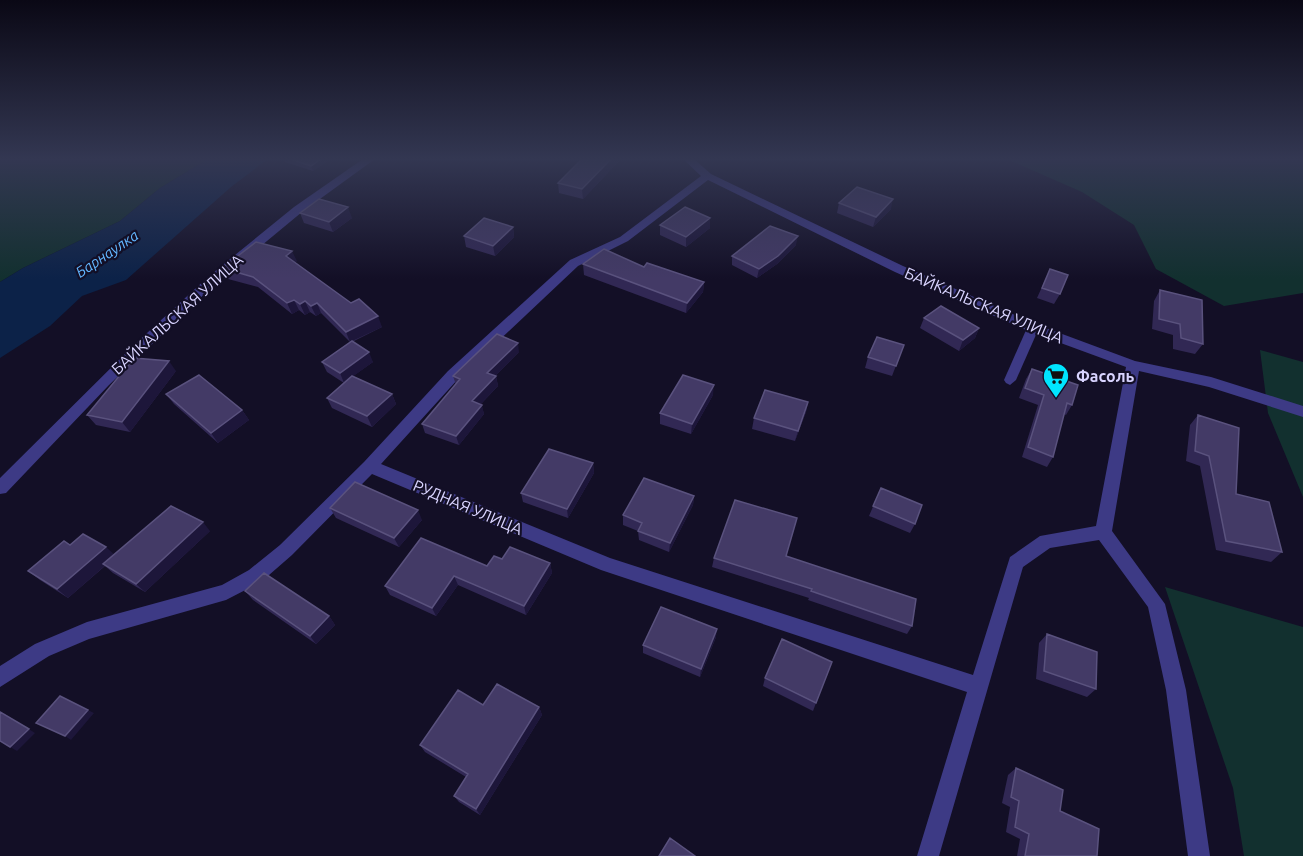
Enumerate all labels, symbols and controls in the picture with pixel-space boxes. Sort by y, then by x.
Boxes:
water label: Барнаулка [72,226,141,281]
street label: БАЙКАЛЬСКАЯ УЛИЦА [107,249,247,378]
street label: БАЙКАЛЬСКАЯ УЛИЦА [902,263,1067,347]
supermarket icon: Фасоль [1041,361,1071,399]
place label: Фасоль [1076,367,1135,385]
street label: РУДНАЯ УЛИЦА [411,476,526,538]

